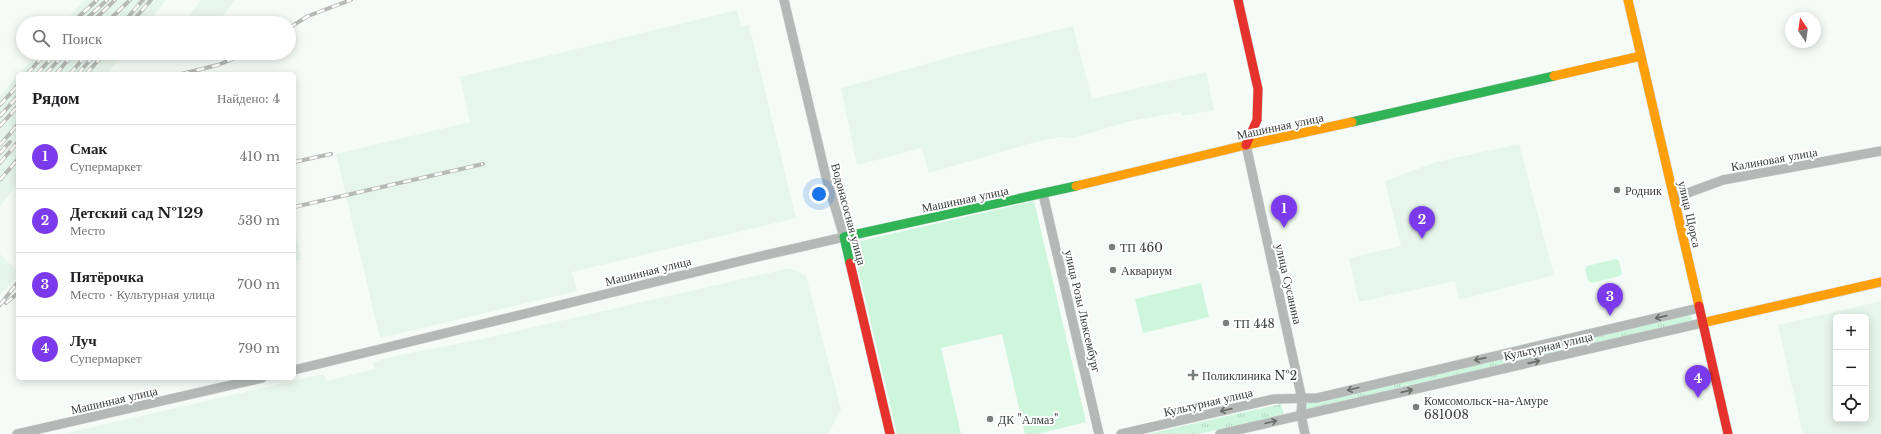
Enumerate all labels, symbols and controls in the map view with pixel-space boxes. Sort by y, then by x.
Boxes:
north arrow [1785,12,1821,48]
search box [16,16,296,60]
icon: search [30,27,52,49]
text: Поиск [62,29,102,48]
text: Рядом [32,88,80,109]
text: Найдено: 4 [217,90,280,107]
street label: Машинная улица [1235,109,1325,143]
text: Смак [70,139,107,158]
street label: Калиновая улица [1730,144,1819,174]
text: 1 [42,148,48,165]
text: 410 m [240,148,280,165]
text: Супермаркет [70,158,142,175]
street label: Водонасосная улица [828,161,870,267]
street label: улица Щорса [1675,179,1705,249]
street label: Машинная улица [920,182,1010,216]
place label: Родник [1625,183,1662,198]
your location [809,184,829,204]
marker: Родник [1612,185,1622,195]
pin: 1 [1271,195,1297,228]
text: Детский сад №129 [70,203,203,222]
pin: 2 [1409,206,1435,239]
text: 2 [41,212,49,229]
text: 530 m [238,212,280,229]
text: Место [70,222,105,239]
place label: ТП 460 [1120,240,1163,255]
marker: ТП 460 [1107,242,1117,252]
street label: улица Сусанина [1272,242,1306,326]
street label: улица Розы Люксембург [1062,248,1104,374]
street label: Машинная улица [603,253,693,289]
place label: Аквариум [1121,263,1173,278]
marker: Аквариум [1108,265,1118,275]
text: Пятёрочка [70,267,144,286]
text: 3 [41,276,49,293]
text: 700 m [237,276,280,293]
pin: 3 [1597,283,1623,316]
text: Место · Культурная улица [70,286,215,303]
one-way arrow [1655,313,1668,321]
map controls [1833,314,1869,422]
button: + [1833,314,1869,350]
place label: ТП 448 [1234,316,1275,331]
marker: ТП 448 [1221,318,1231,328]
street label: Культурная улица [1502,328,1595,364]
text: Луч [70,331,97,350]
text: 4 [41,340,49,357]
text: 790 m [238,340,280,357]
text: Супермаркет [70,350,142,367]
button: − [1833,350,1869,386]
one-way arrow [1474,356,1487,364]
one-way arrow [1527,357,1540,365]
pin: 4 [1685,365,1711,398]
place label: Поликлиника №2 [1202,368,1297,383]
marker: Поликлиника №2 [1187,369,1199,381]
street label: Машинная улица [69,383,159,417]
street label: Культурная улица [1162,384,1255,420]
one-way arrow [1347,386,1360,394]
one-way arrow [1400,386,1413,394]
button: locate [1833,386,1869,422]
place label: Комсомольск-на-Амуре 681008 [1424,393,1548,422]
marker: Комсомольск-на-Амуре 681008 [1411,402,1421,412]
one-way arrow [1220,407,1233,415]
place label: ДК "Алмаз" [998,412,1058,427]
marker: ДК "Алмаз" [985,414,995,424]
one-way arrow [1265,418,1278,426]

